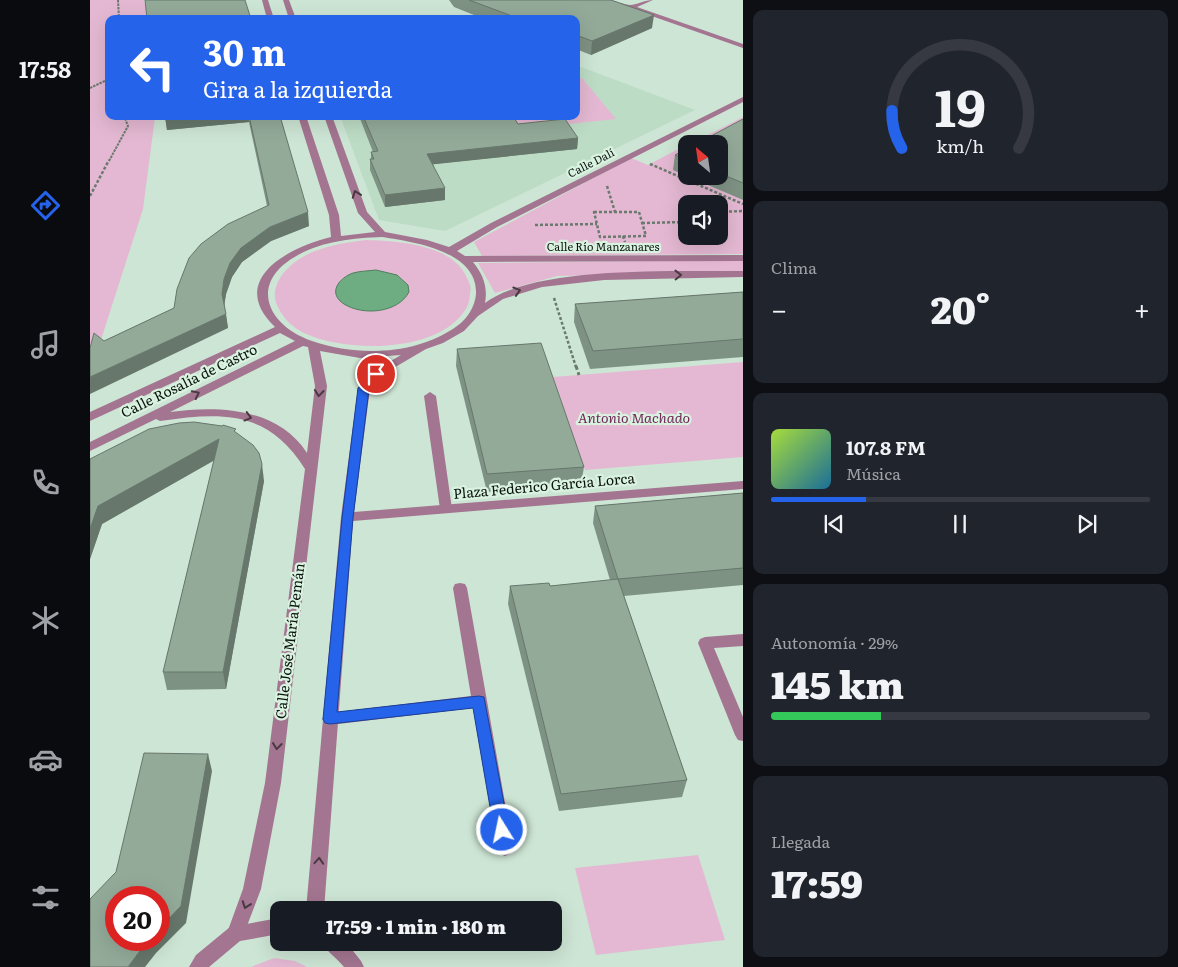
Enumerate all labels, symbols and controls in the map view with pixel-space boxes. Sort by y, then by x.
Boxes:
text: 30 m [203,25,286,77]
icon: left [120,35,185,100]
text: 17:58 [19,52,71,85]
text: 19 [935,66,986,143]
text: Gira a la izquierda [203,72,392,105]
text: km/h [937,132,984,159]
north arrow [678,135,728,185]
map controls [678,135,728,245]
street label: Calle Dalí [564,143,617,181]
icon: directions [28,188,63,223]
one-way arrow [352,190,362,199]
button: sound [678,195,728,245]
street label: Calle Río Manzanares [547,238,659,254]
text: Clima [771,255,817,279]
one-way arrow [675,270,683,280]
text: 20° [931,279,990,336]
one-way arrow [513,287,521,297]
text: − [771,287,787,329]
text: + [1134,287,1150,329]
icon: music [28,327,63,362]
street label: Calle Rosalía de Castro [117,338,260,422]
pin [355,353,397,395]
icon: arrive [362,360,390,388]
one-way arrow [191,390,200,400]
one-way arrow [314,390,325,398]
park label: Antonio Machado [578,407,690,427]
one-way arrow [243,412,251,422]
text: 107.8 FM [846,433,926,461]
text: Música [846,461,901,485]
icon: phone [28,465,63,500]
street label: Plaza Federico García Lorca [452,467,636,503]
icon: previous [820,510,848,538]
icon: pause [946,510,974,538]
icon: next [1073,510,1101,538]
street label: Calle José María Pemán [270,562,308,720]
icon: climate [28,603,63,638]
text: Autonomía · 29% [771,630,898,654]
text: 145 km [771,654,904,711]
one-way arrow [273,741,283,750]
icon: car [28,742,63,777]
position arrow [475,803,527,855]
text: Llegada [771,829,830,853]
text: 17:59 [771,853,863,910]
one-way arrow [314,857,325,865]
icon: filters [28,880,63,915]
speed limit sign: 20 [105,886,170,951]
one-way arrow [242,900,252,909]
text: 17:59 · 1 min · 180 m [326,912,506,940]

